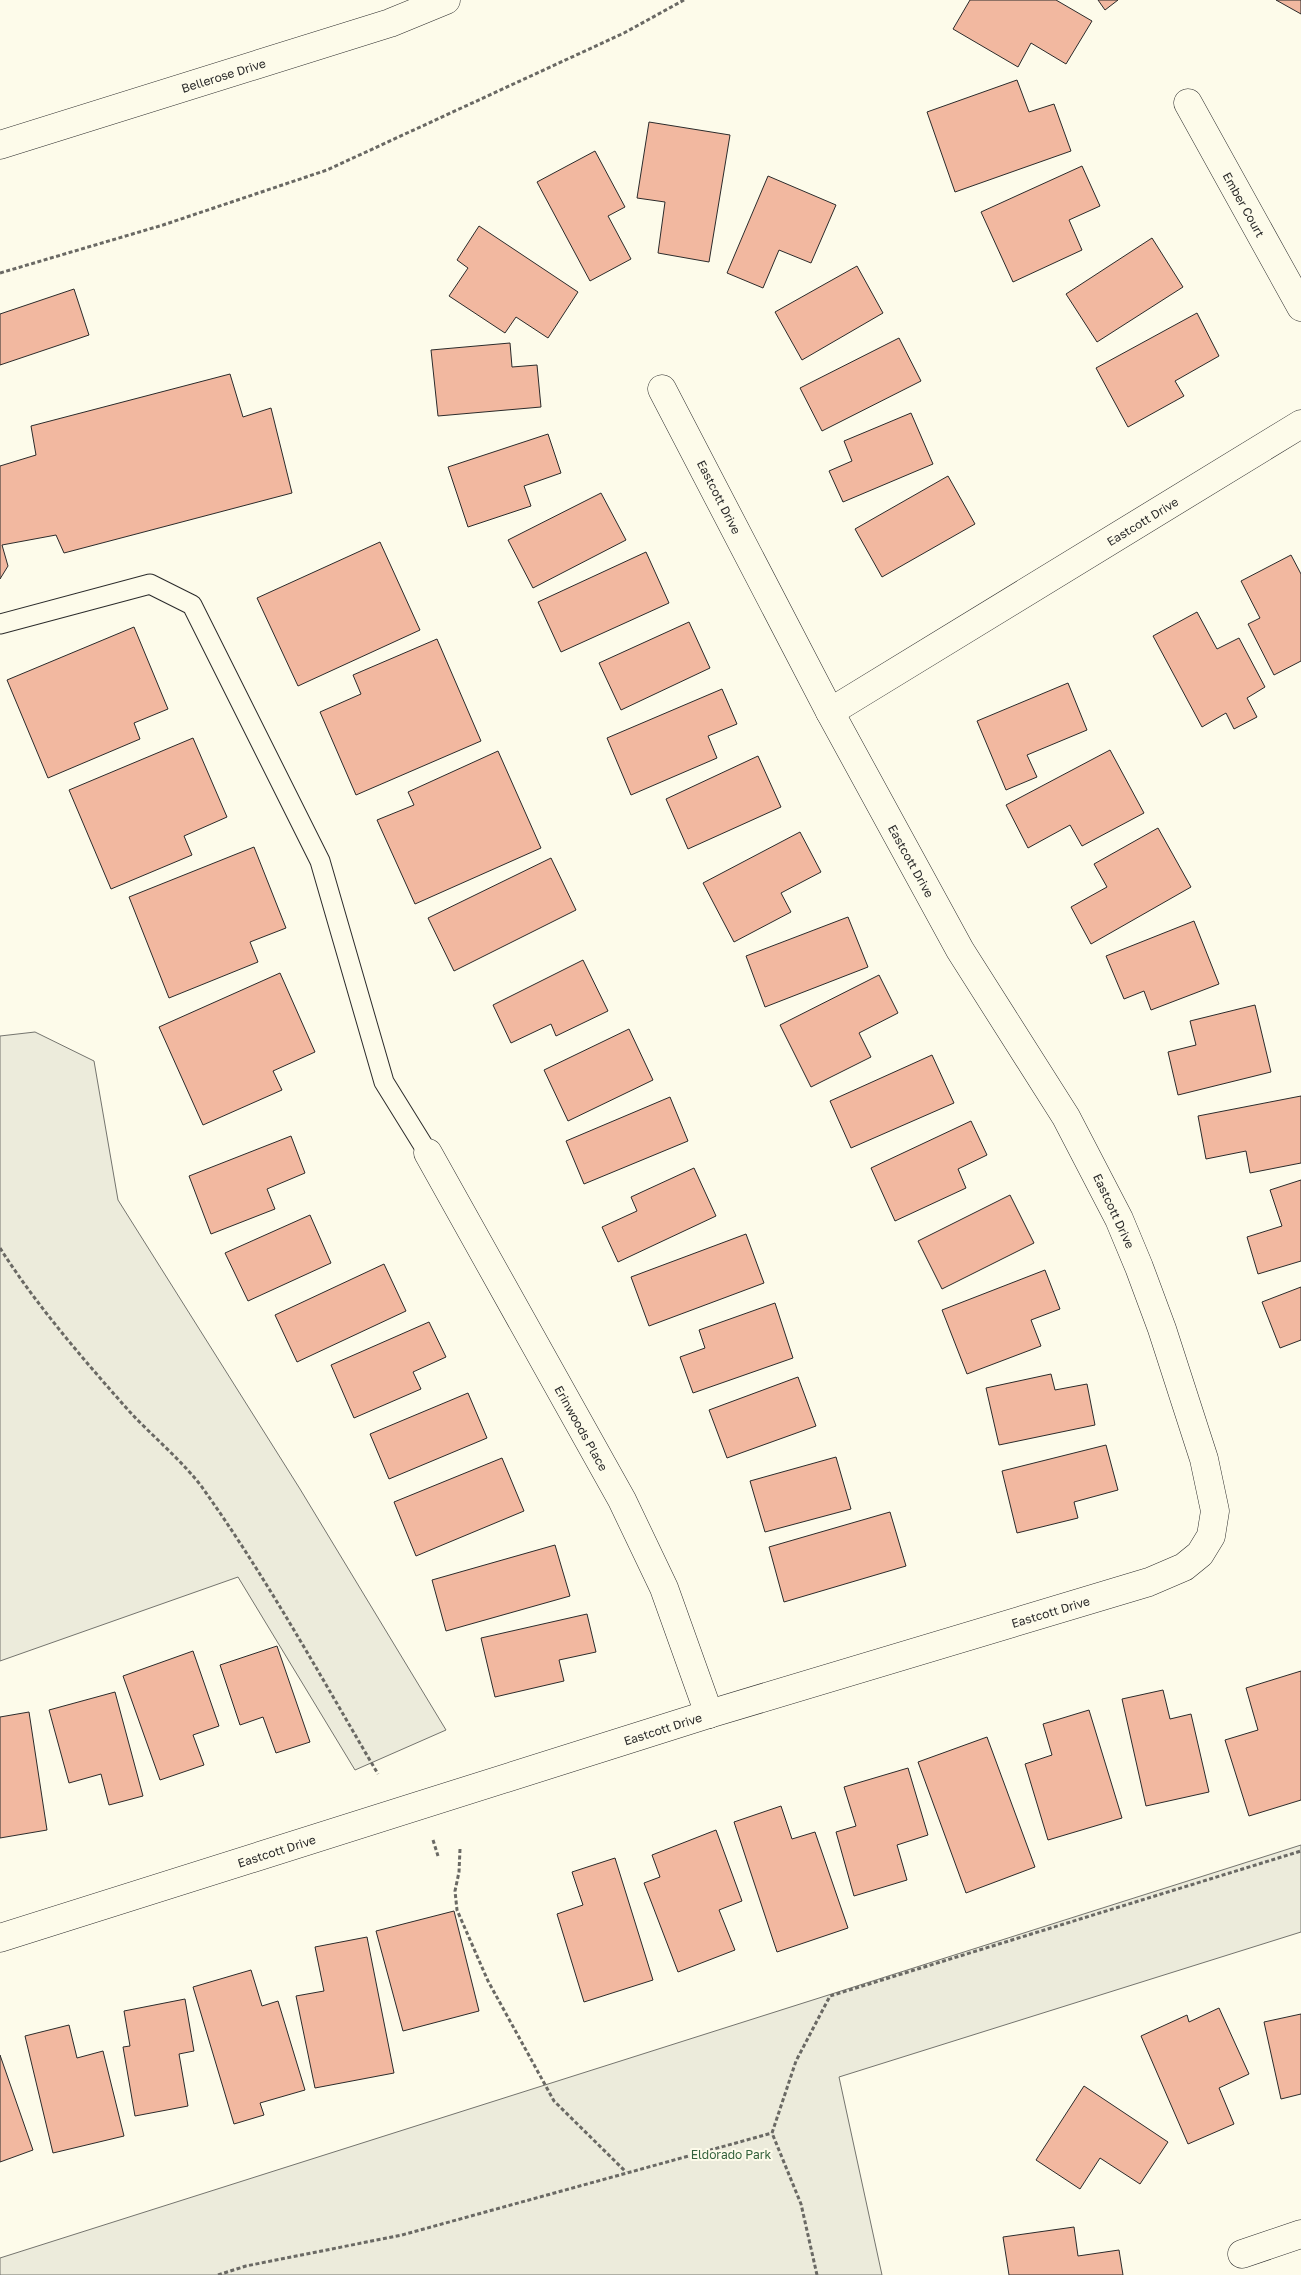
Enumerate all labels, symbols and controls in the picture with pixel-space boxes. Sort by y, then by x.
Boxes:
street label: Bellerose Drive [179,55,267,95]
street label: Ember Court [1220,169,1268,240]
street label: Eastcott Drive [694,457,744,537]
street label: Eastcott Drive [1104,493,1181,549]
street label: Eastcott Drive [885,822,937,900]
street label: Eastcott Drive [1090,1171,1138,1251]
street label: Erinwoods Place [552,1383,612,1473]
street label: Eastcott Drive [1009,1593,1091,1630]
street label: Eastcott Drive [622,1709,704,1748]
street label: Eastcott Drive [236,1831,318,1870]
park label: Eldorado Park [691,2147,771,2162]

